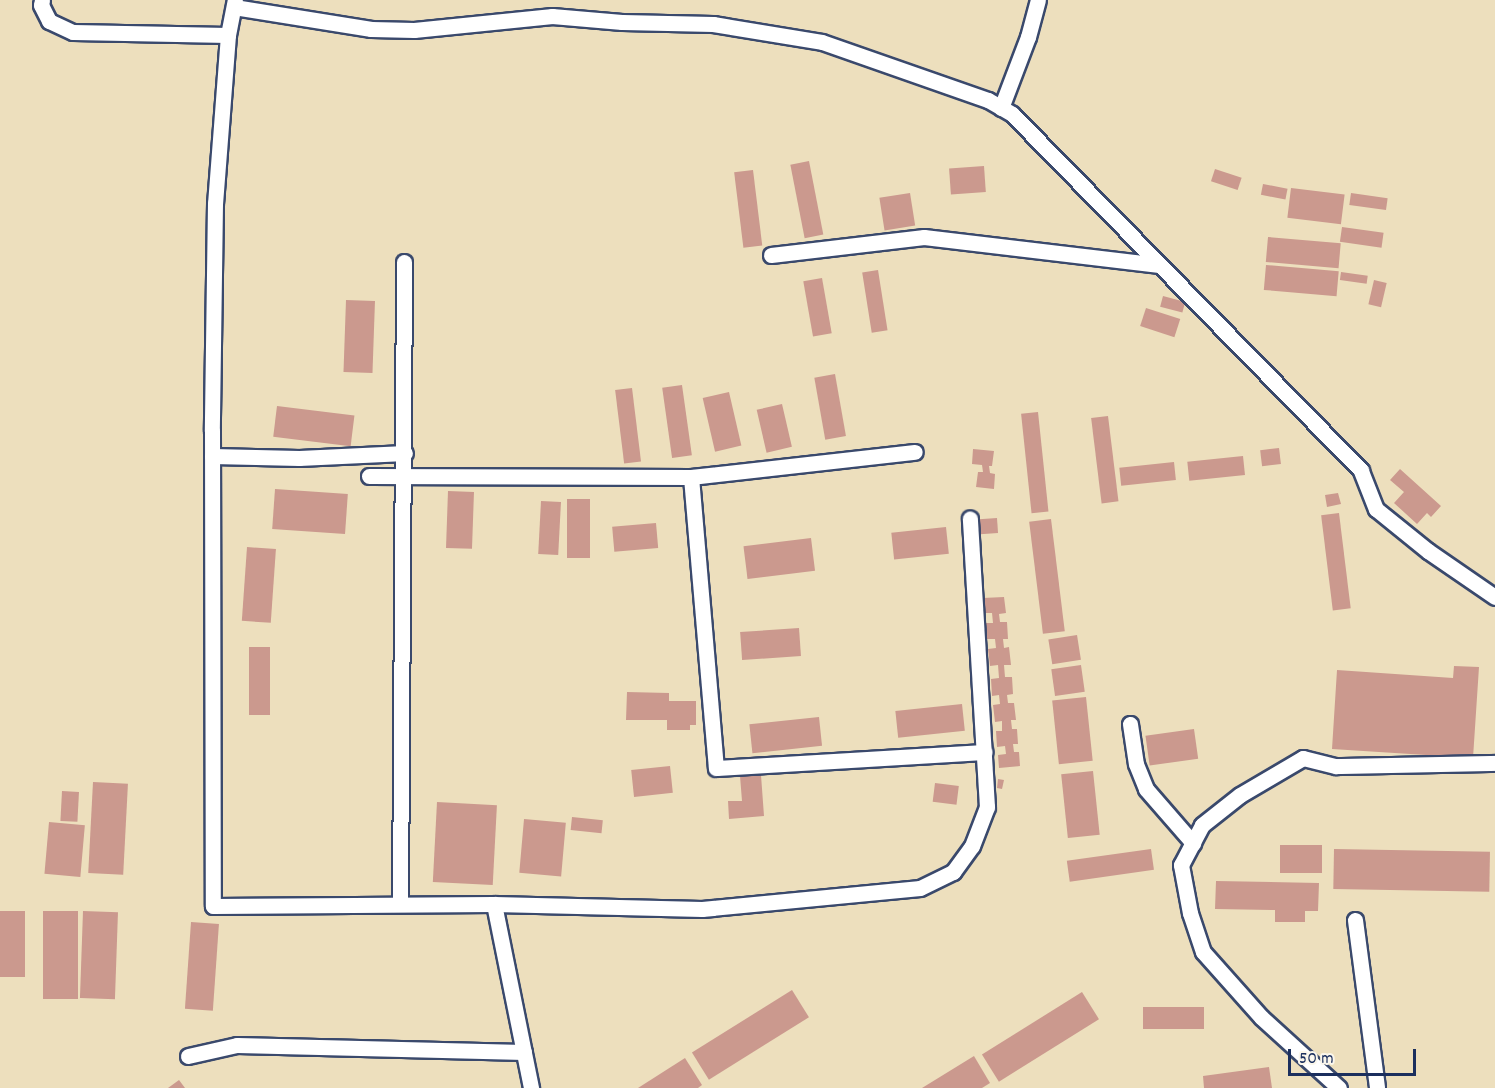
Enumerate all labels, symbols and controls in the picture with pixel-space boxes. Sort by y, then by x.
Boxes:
scale bar [1291,1037,1418,1075]
text: 50 m [1299,1047,1334,1072]

